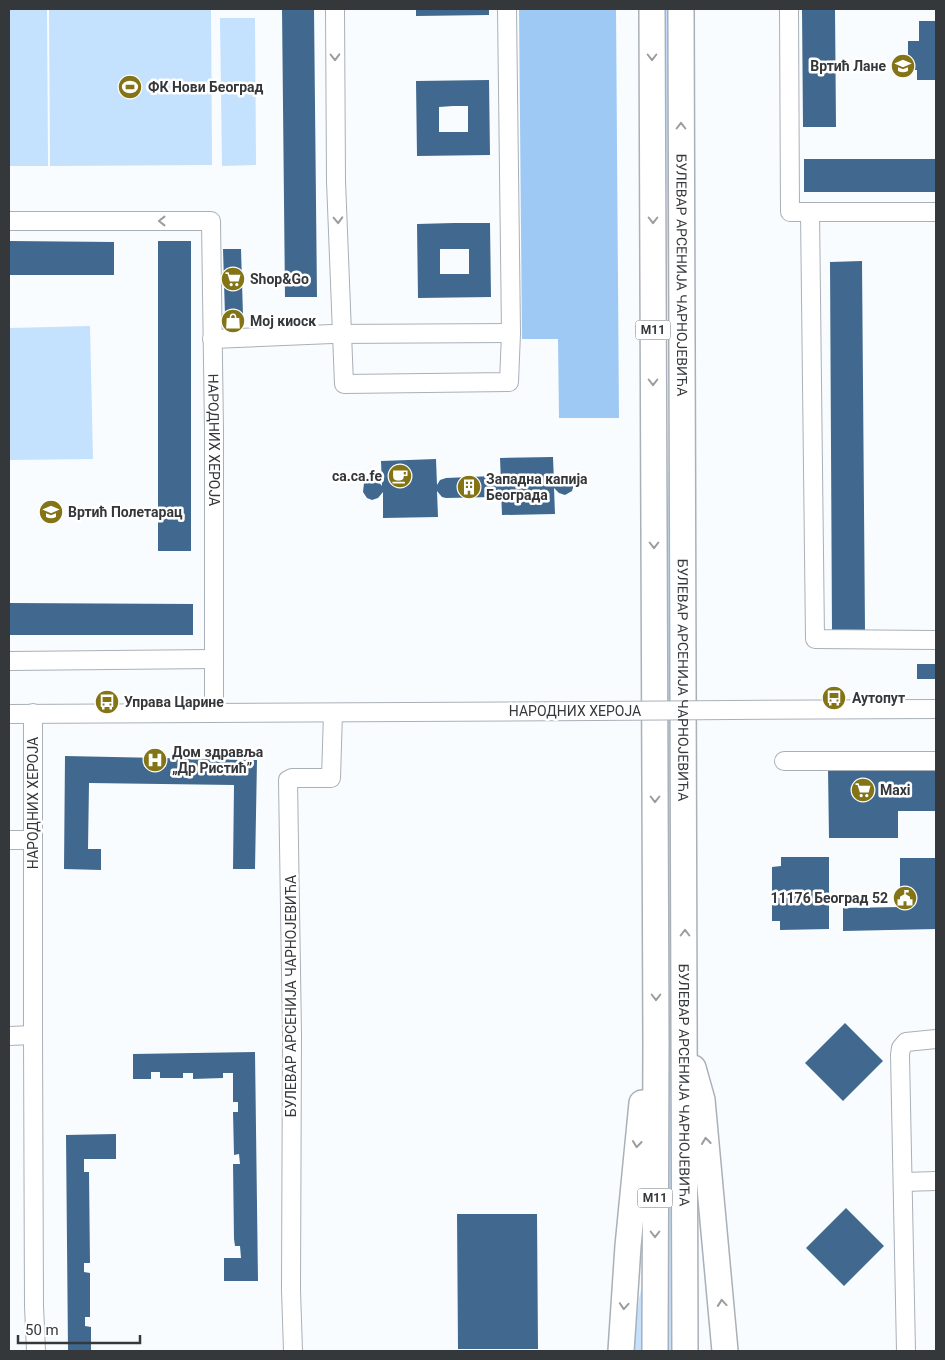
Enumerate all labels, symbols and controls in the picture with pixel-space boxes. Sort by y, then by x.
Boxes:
school or university icon: Вртић Лане [890,53,916,79]
one-way arrow [330,54,340,62]
one-way arrow [647,54,657,62]
place label: Вртић Лане [810,58,886,74]
sports icon: ФК Нови Београд [117,74,143,100]
place label: ФК Нови Београд [148,79,264,95]
one-way arrow [676,121,687,129]
street label: БУЛЕВАР АРСЕНИЈА ЧАРНОЈЕВИЋА [673,154,690,396]
one-way arrow [158,216,166,226]
one-way arrow [333,216,343,224]
one-way arrow [648,216,658,224]
supermarket icon: Shop&Go [220,266,246,292]
place label: Shop&Go [250,271,309,287]
shop icon: Мој киоск [220,308,246,334]
place label: Мој киоск [250,313,316,329]
road number: M11 [636,320,670,340]
street label: НАРОДНИХ ХЕРОЈА [205,374,222,506]
one-way arrow [648,379,658,387]
cafe icon: ca.ca.fe [387,463,413,489]
place label: ca.ca.fe [332,468,382,484]
place label: Западна капија Београда [486,471,588,503]
building icon: Западна капија Београда [456,474,482,500]
school or university icon: Вртић Полетарац [38,499,64,525]
place label: Вртић Полетарац [68,504,183,520]
one-way arrow [649,542,659,549]
street label: БУЛЕВАР АРСЕНИЈА ЧАРНОЈЕВИЋА [675,559,691,801]
bus stop icon: Аутопут [821,685,847,711]
bus stop icon: Управа Царине [94,689,120,715]
place label: Аутопут [852,690,905,706]
place label: Управа Царине [124,694,224,710]
street label: НАРОДНИХ ХЕРОЈА [509,703,641,719]
street label: НАРОДНИХ ХЕРОЈА [25,737,41,869]
place label: Дом здравља „Др Ристић” [172,744,264,776]
hospital icon: Дом здравља „Др Ристић” [142,747,168,773]
supermarket icon: Maxi [850,777,876,803]
place label: Maxi [880,782,911,798]
one-way arrow [650,796,660,803]
street label: БУЛЕВАР АРСЕНИЈА ЧАРНОЈЕВИЋА [283,875,299,1117]
public building icon: 11176 Београд 52 [892,885,918,911]
place label: 11176 Београд 52 [771,890,888,906]
one-way arrow [679,928,690,936]
street label: БУЛЕВАР АРСЕНИЈА ЧАРНОЈЕВИЋА [676,964,693,1206]
one-way arrow [651,993,661,1001]
one-way arrow [701,1137,712,1145]
one-way arrow [632,1140,643,1148]
road number: M11 [638,1188,672,1208]
one-way arrow [650,1230,660,1238]
one-way arrow [717,1298,728,1306]
one-way arrow [618,1302,629,1310]
scale bar [18,1312,140,1344]
text: 50 m [25,1321,59,1339]

